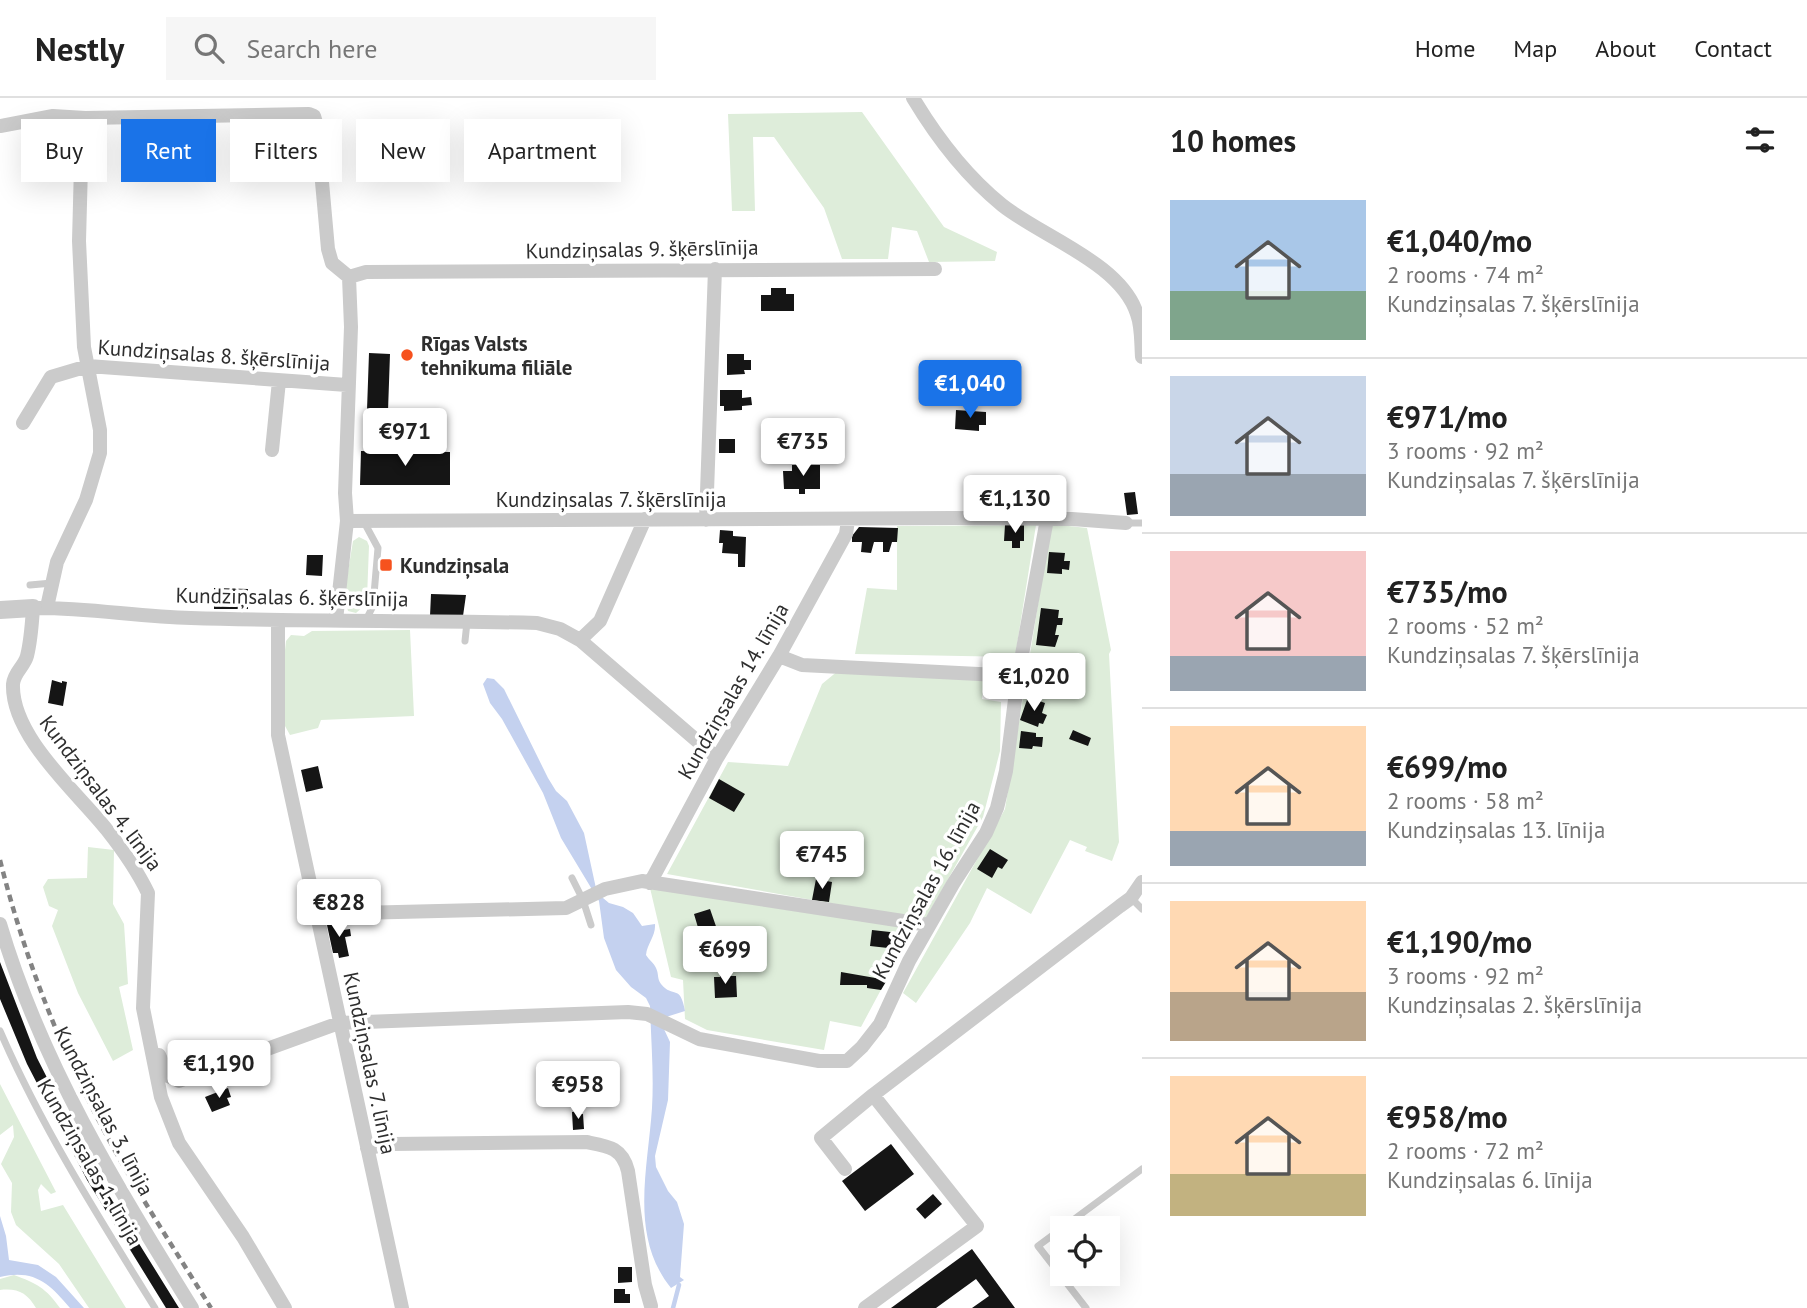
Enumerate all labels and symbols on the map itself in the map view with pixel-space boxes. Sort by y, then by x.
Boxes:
street label: Kundziņsalas 9. šķērslīnija [525,233,759,265]
place label: Rīgas Valsts tehnikuma filiāle [421,330,572,381]
street label: Kundziņsalas 8. šķērslīnija [97,333,331,377]
marker: Rīgas Valsts tehnikuma filiāle [399,347,415,363]
pin: €1,040 [913,360,1027,420]
pin: €971 [364,408,446,468]
pin: €735 [762,418,844,478]
pin: €1,130 [958,476,1072,535]
street label: Kundziņsalas 7. šķērslīnija [496,486,726,513]
place label: Kundziņsala [400,552,509,579]
marker: Kundziņsala [378,557,394,573]
street label: Kundziņsalas 6. šķērslīnija [175,581,409,613]
street label: Kundziņsalas 14. līnija [671,598,795,784]
pin: €1,020 [977,654,1091,713]
street label: Kundziņsalas 4. līnija [34,710,168,876]
street label: Kundziņsalas 16. līnija [866,796,986,984]
pin: €745 [781,832,863,891]
pin: €828 [298,880,380,939]
pin: €699 [684,926,766,986]
street label: Kundziņsalas 7. līnija [338,969,402,1157]
street label: Kundziņsalas 3. līnija [48,1022,160,1200]
pin: €1,190 [162,1040,276,1100]
pin: €958 [537,1062,619,1121]
street label: Kundziņsalas 1. līnija [31,1074,149,1250]

